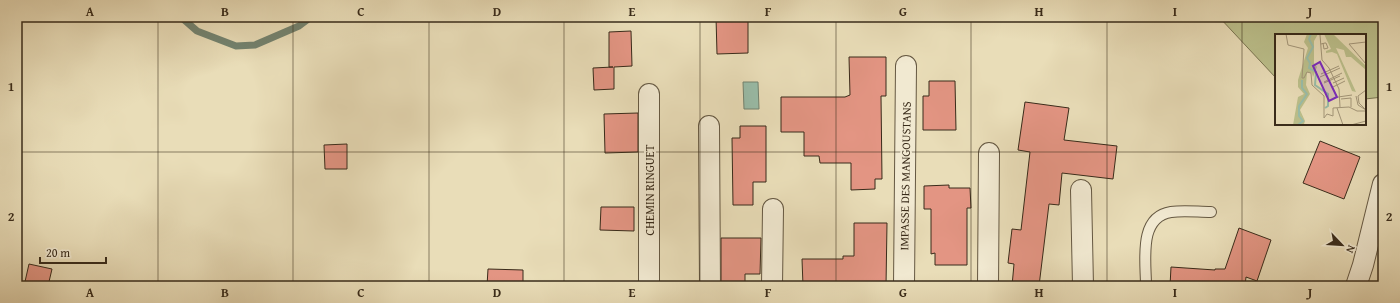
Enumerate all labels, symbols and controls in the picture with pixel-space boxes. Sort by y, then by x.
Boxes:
text: A [86,2,95,21]
text: B [221,2,229,21]
text: C [357,2,365,21]
text: D [493,2,501,21]
text: E [629,2,636,21]
text: F [765,2,772,21]
text: G [899,2,907,21]
text: H [1034,2,1044,21]
text: I [1173,2,1177,21]
text: J [1306,2,1313,21]
inset map [1275,34,1366,125]
text: 1 [8,77,14,96]
text: 1 [1386,77,1392,96]
street label: IMPASSE DES MANGOUSTANS [895,101,915,251]
street label: CHEMIN RINGUET [641,144,658,235]
text: 2 [8,207,15,226]
text: 2 [1386,207,1393,226]
north arrow [1322,225,1362,265]
scale bar [40,239,106,265]
text: N [1342,243,1360,257]
text: 20 m [46,244,70,261]
text: A [86,283,95,302]
text: B [221,283,229,302]
text: C [357,283,365,302]
text: D [493,283,501,302]
text: E [629,283,636,302]
text: F [765,283,772,302]
text: G [899,283,907,302]
text: H [1034,283,1044,302]
text: I [1173,283,1177,302]
text: J [1306,283,1313,302]

